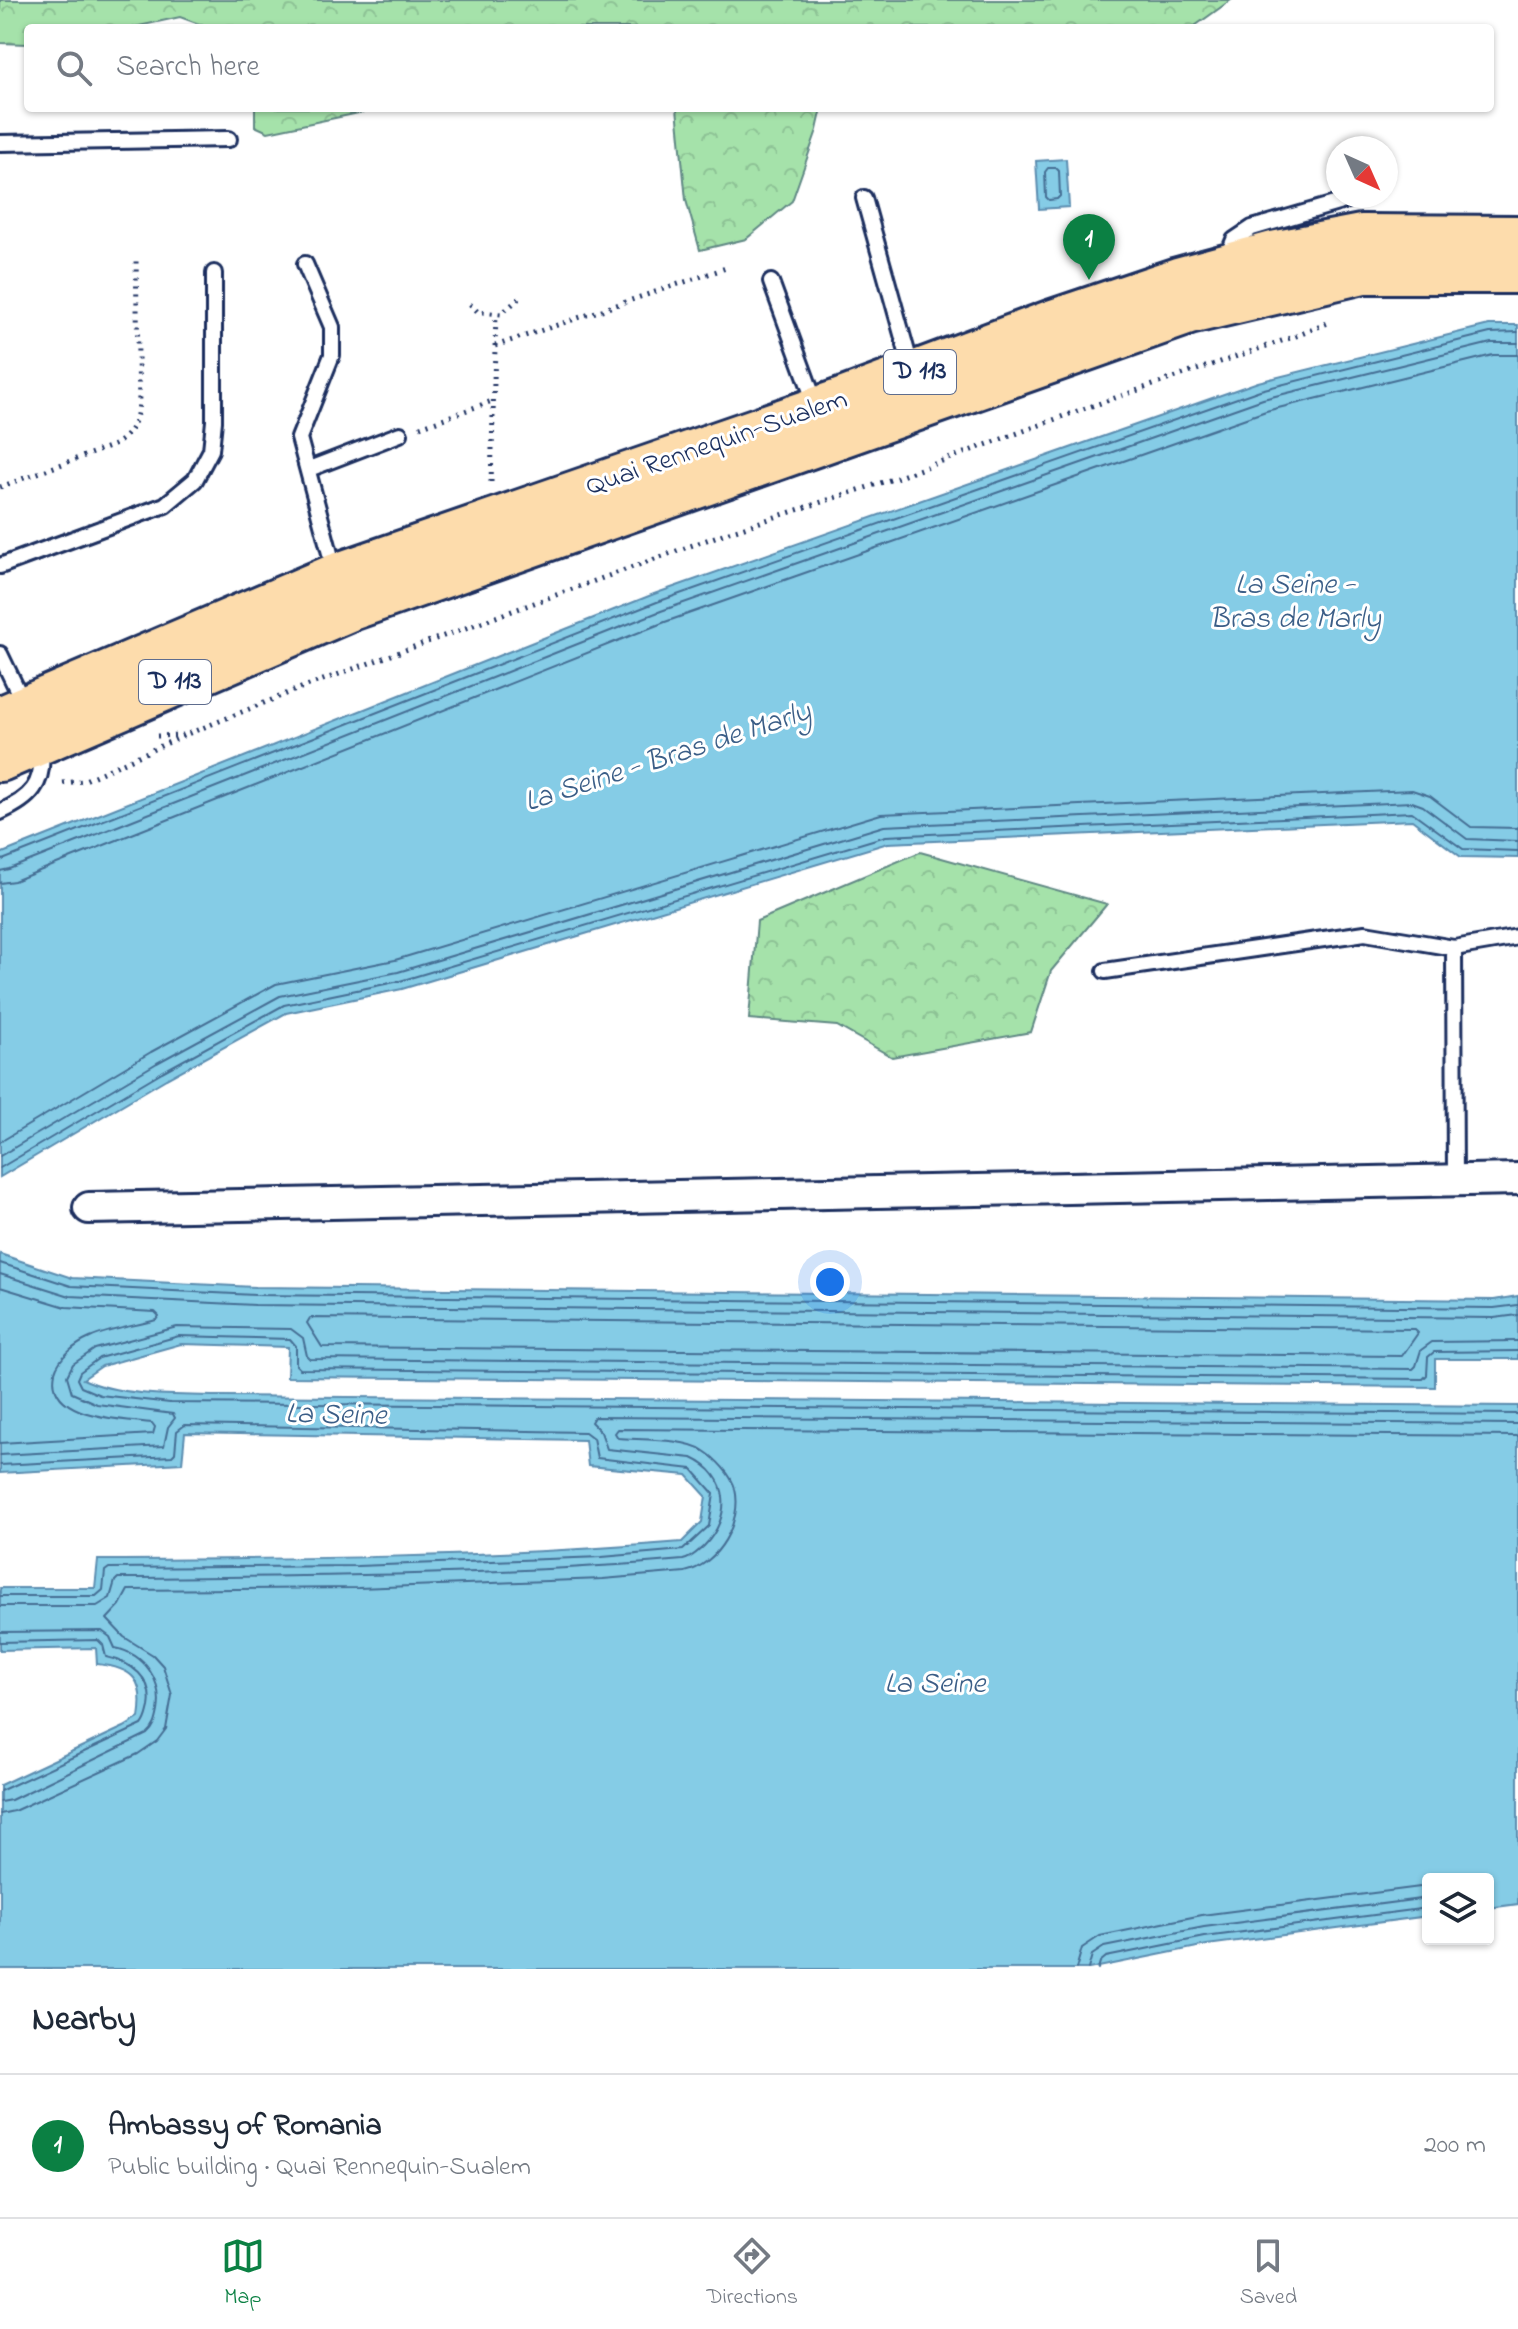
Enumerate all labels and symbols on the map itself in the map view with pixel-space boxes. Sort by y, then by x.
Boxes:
north arrow [1326,136,1398,208]
pin: 1 [1063,214,1115,280]
road number: D 113 [884,350,956,394]
street label: Quai Rennequin-Sualem [581,380,853,508]
water label: La Seine - Bras de Marly [1209,564,1381,642]
road number: D 113 [139,660,211,704]
water label: La Seine - Bras de Marly [519,691,817,825]
your location [810,1262,850,1302]
water label: La Seine [285,1393,388,1439]
water label: La Seine [884,1663,987,1707]

